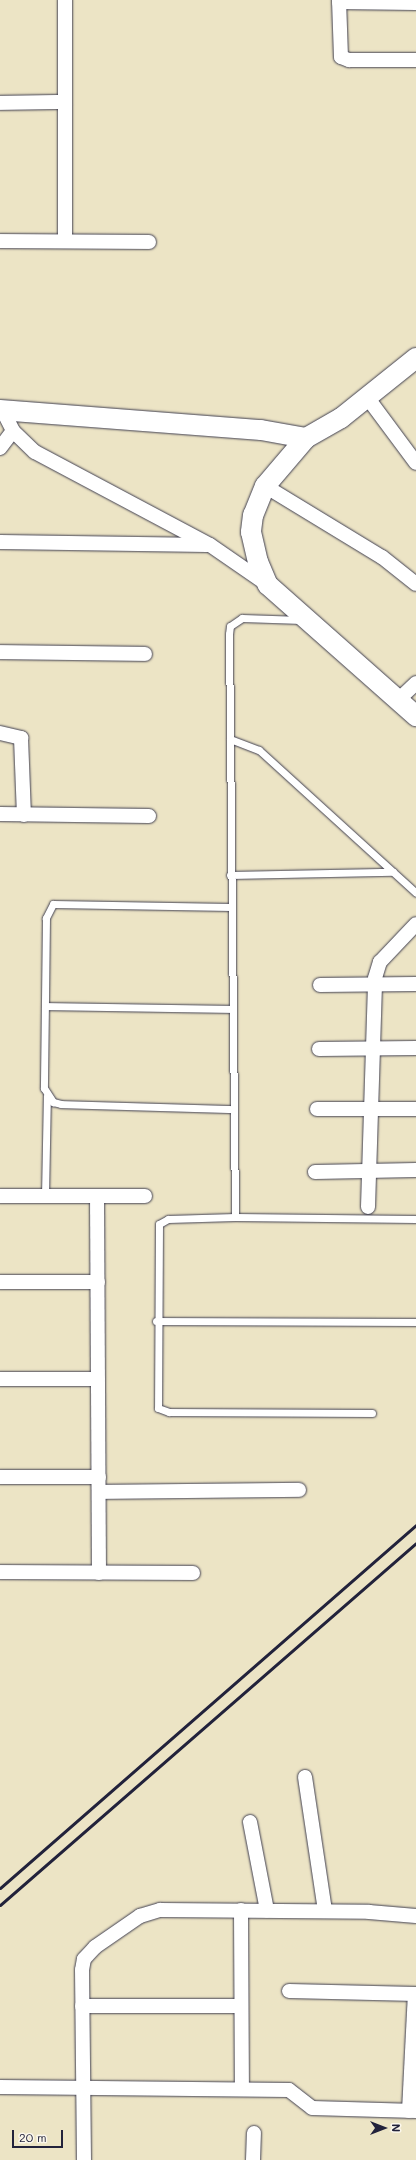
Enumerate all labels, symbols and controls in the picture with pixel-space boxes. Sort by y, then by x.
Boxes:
north arrow [364,2108,404,2148]
scale bar [14,2122,65,2148]
text: N [389,2124,404,2132]
text: 20 m [19,2129,47,2145]

